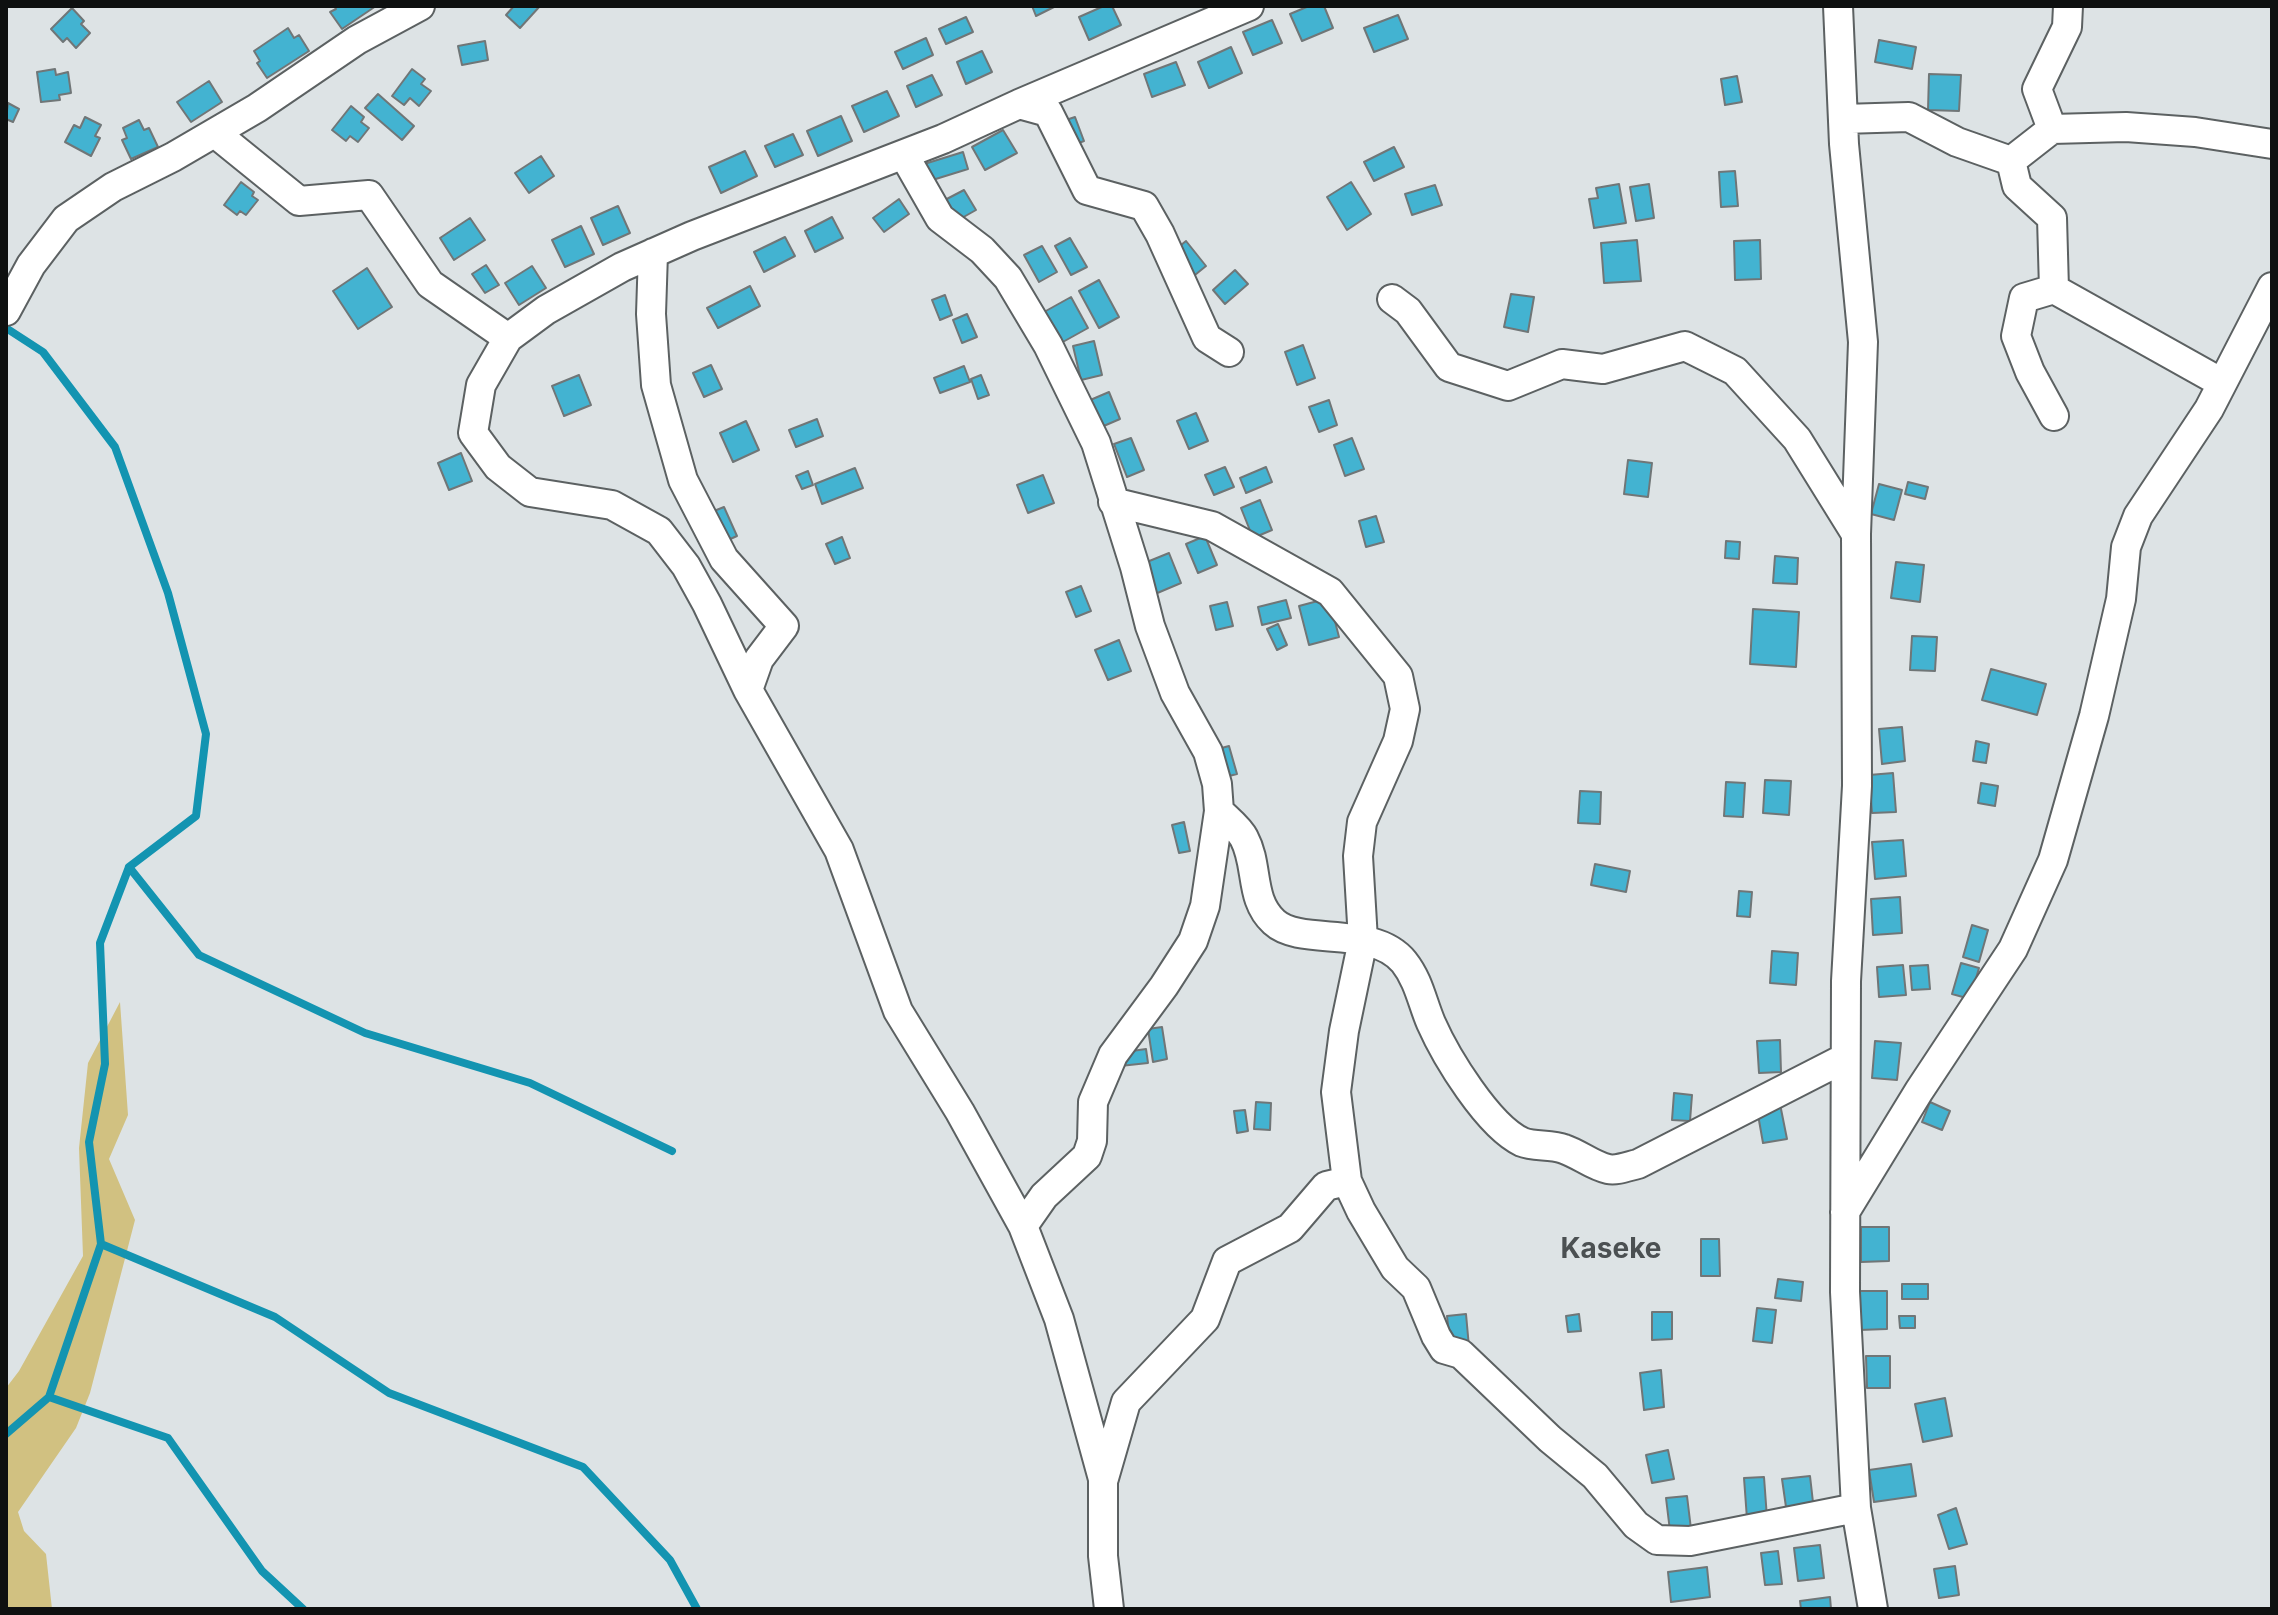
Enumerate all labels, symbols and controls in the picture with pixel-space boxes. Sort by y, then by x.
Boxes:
district label: Kaseke [1560,1233,1662,1267]

